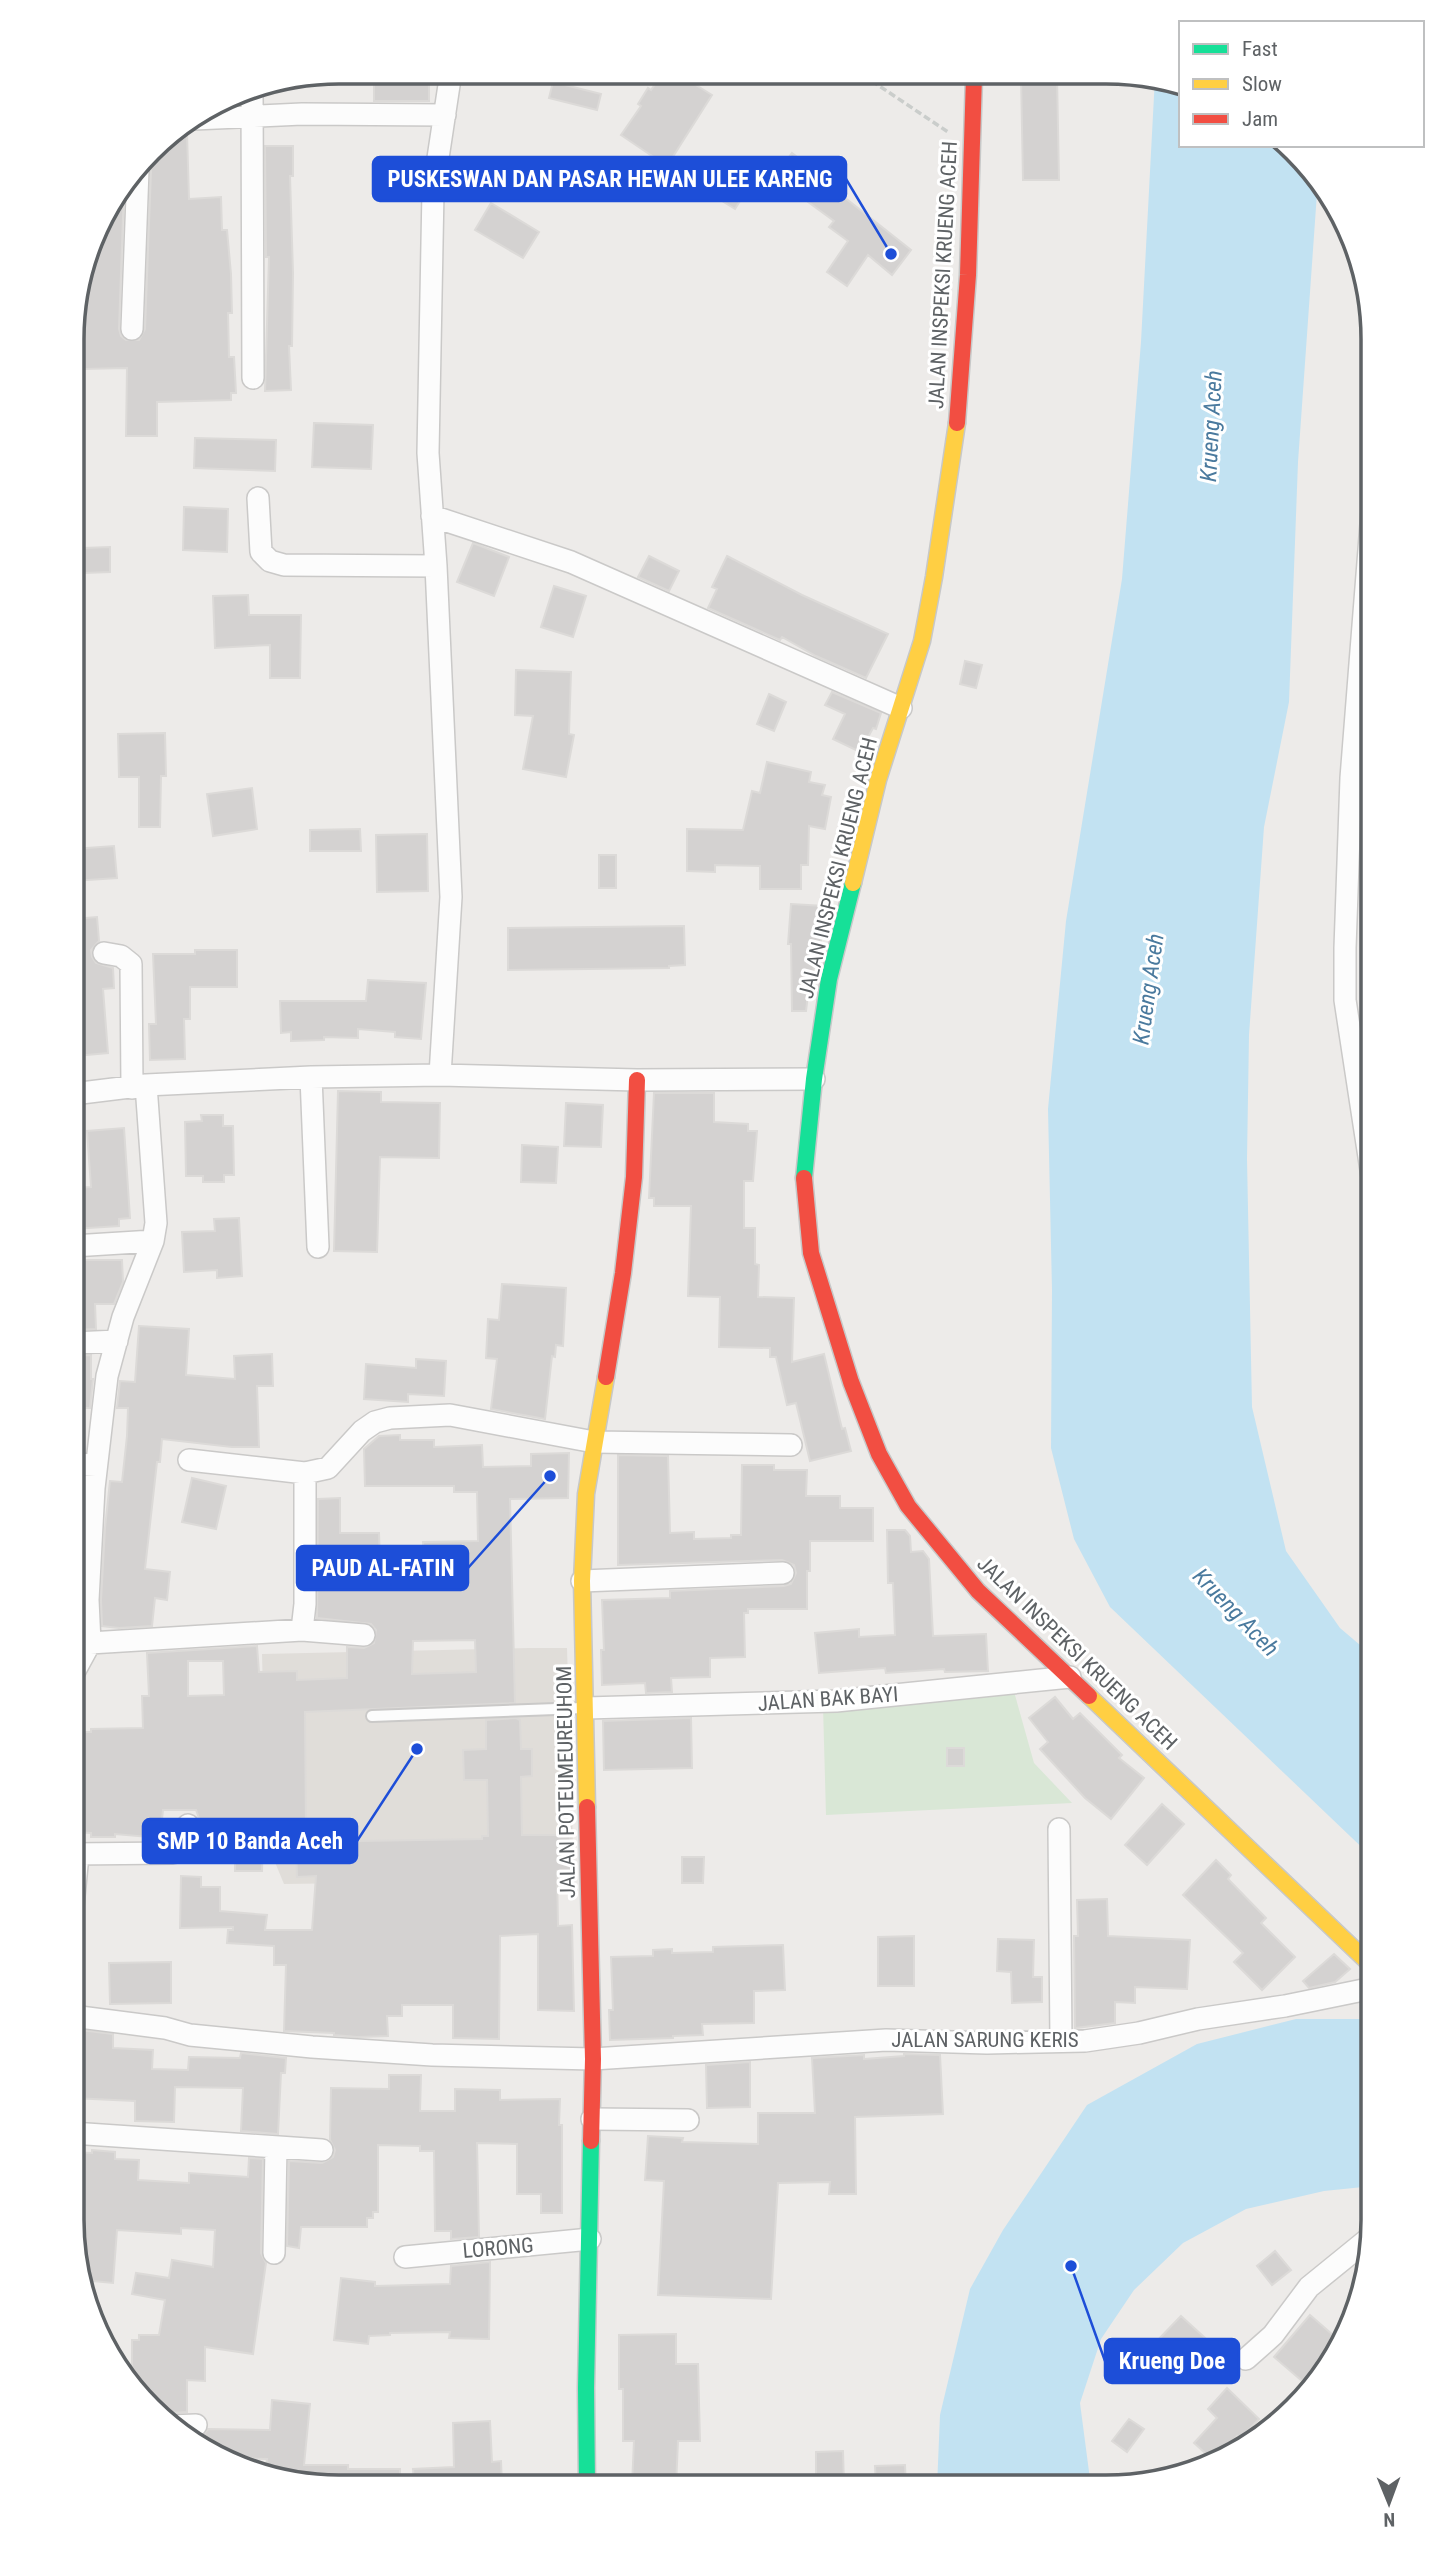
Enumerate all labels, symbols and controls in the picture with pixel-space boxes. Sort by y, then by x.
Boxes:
legend [1179,21,1424,147]
text: Fast [1242,37,1278,61]
text: Slow [1242,72,1282,96]
text: Jam [1242,107,1278,131]
street label: JALAN INSPEKSI KRUENG ACEH [924,140,962,410]
callout: PUSKESWAN DAN PASAR HEWAN ULEE KARENG [373,157,846,201]
text: PUSKESWAN DAN PASAR HEWAN ULEE KARENG [387,166,833,193]
water label: Krueng Aceh [1195,370,1228,482]
street label: JALAN INSPEKSI KRUENG ACEH [794,735,882,1001]
water label: Krueng Aceh [1127,932,1170,1046]
callout: PAUD AL-FATIN [297,1546,468,1590]
street label: JALAN INSPEKSI KRUENG ACEH [972,1551,1182,1755]
text: PAUD AL-FATIN [311,1555,455,1582]
water label: Krueng Aceh [1187,1563,1284,1662]
street label: JALAN POTEUMEUREUHOM [552,1666,580,1898]
street label: JALAN BAK BAYI [757,1682,899,1716]
callout: SMP 10 Banda Aceh [143,1819,357,1863]
text: SMP 10 Banda Aceh [157,1828,343,1855]
street label: JALAN SARUNG KERIS [891,2028,1079,2052]
street label: LORONG [462,2233,534,2263]
callout: Krueng Doe [1105,2339,1239,2383]
text: Krueng Doe [1119,2348,1225,2375]
north arrow [1354,2468,1424,2538]
text: N [1383,2508,1395,2531]

